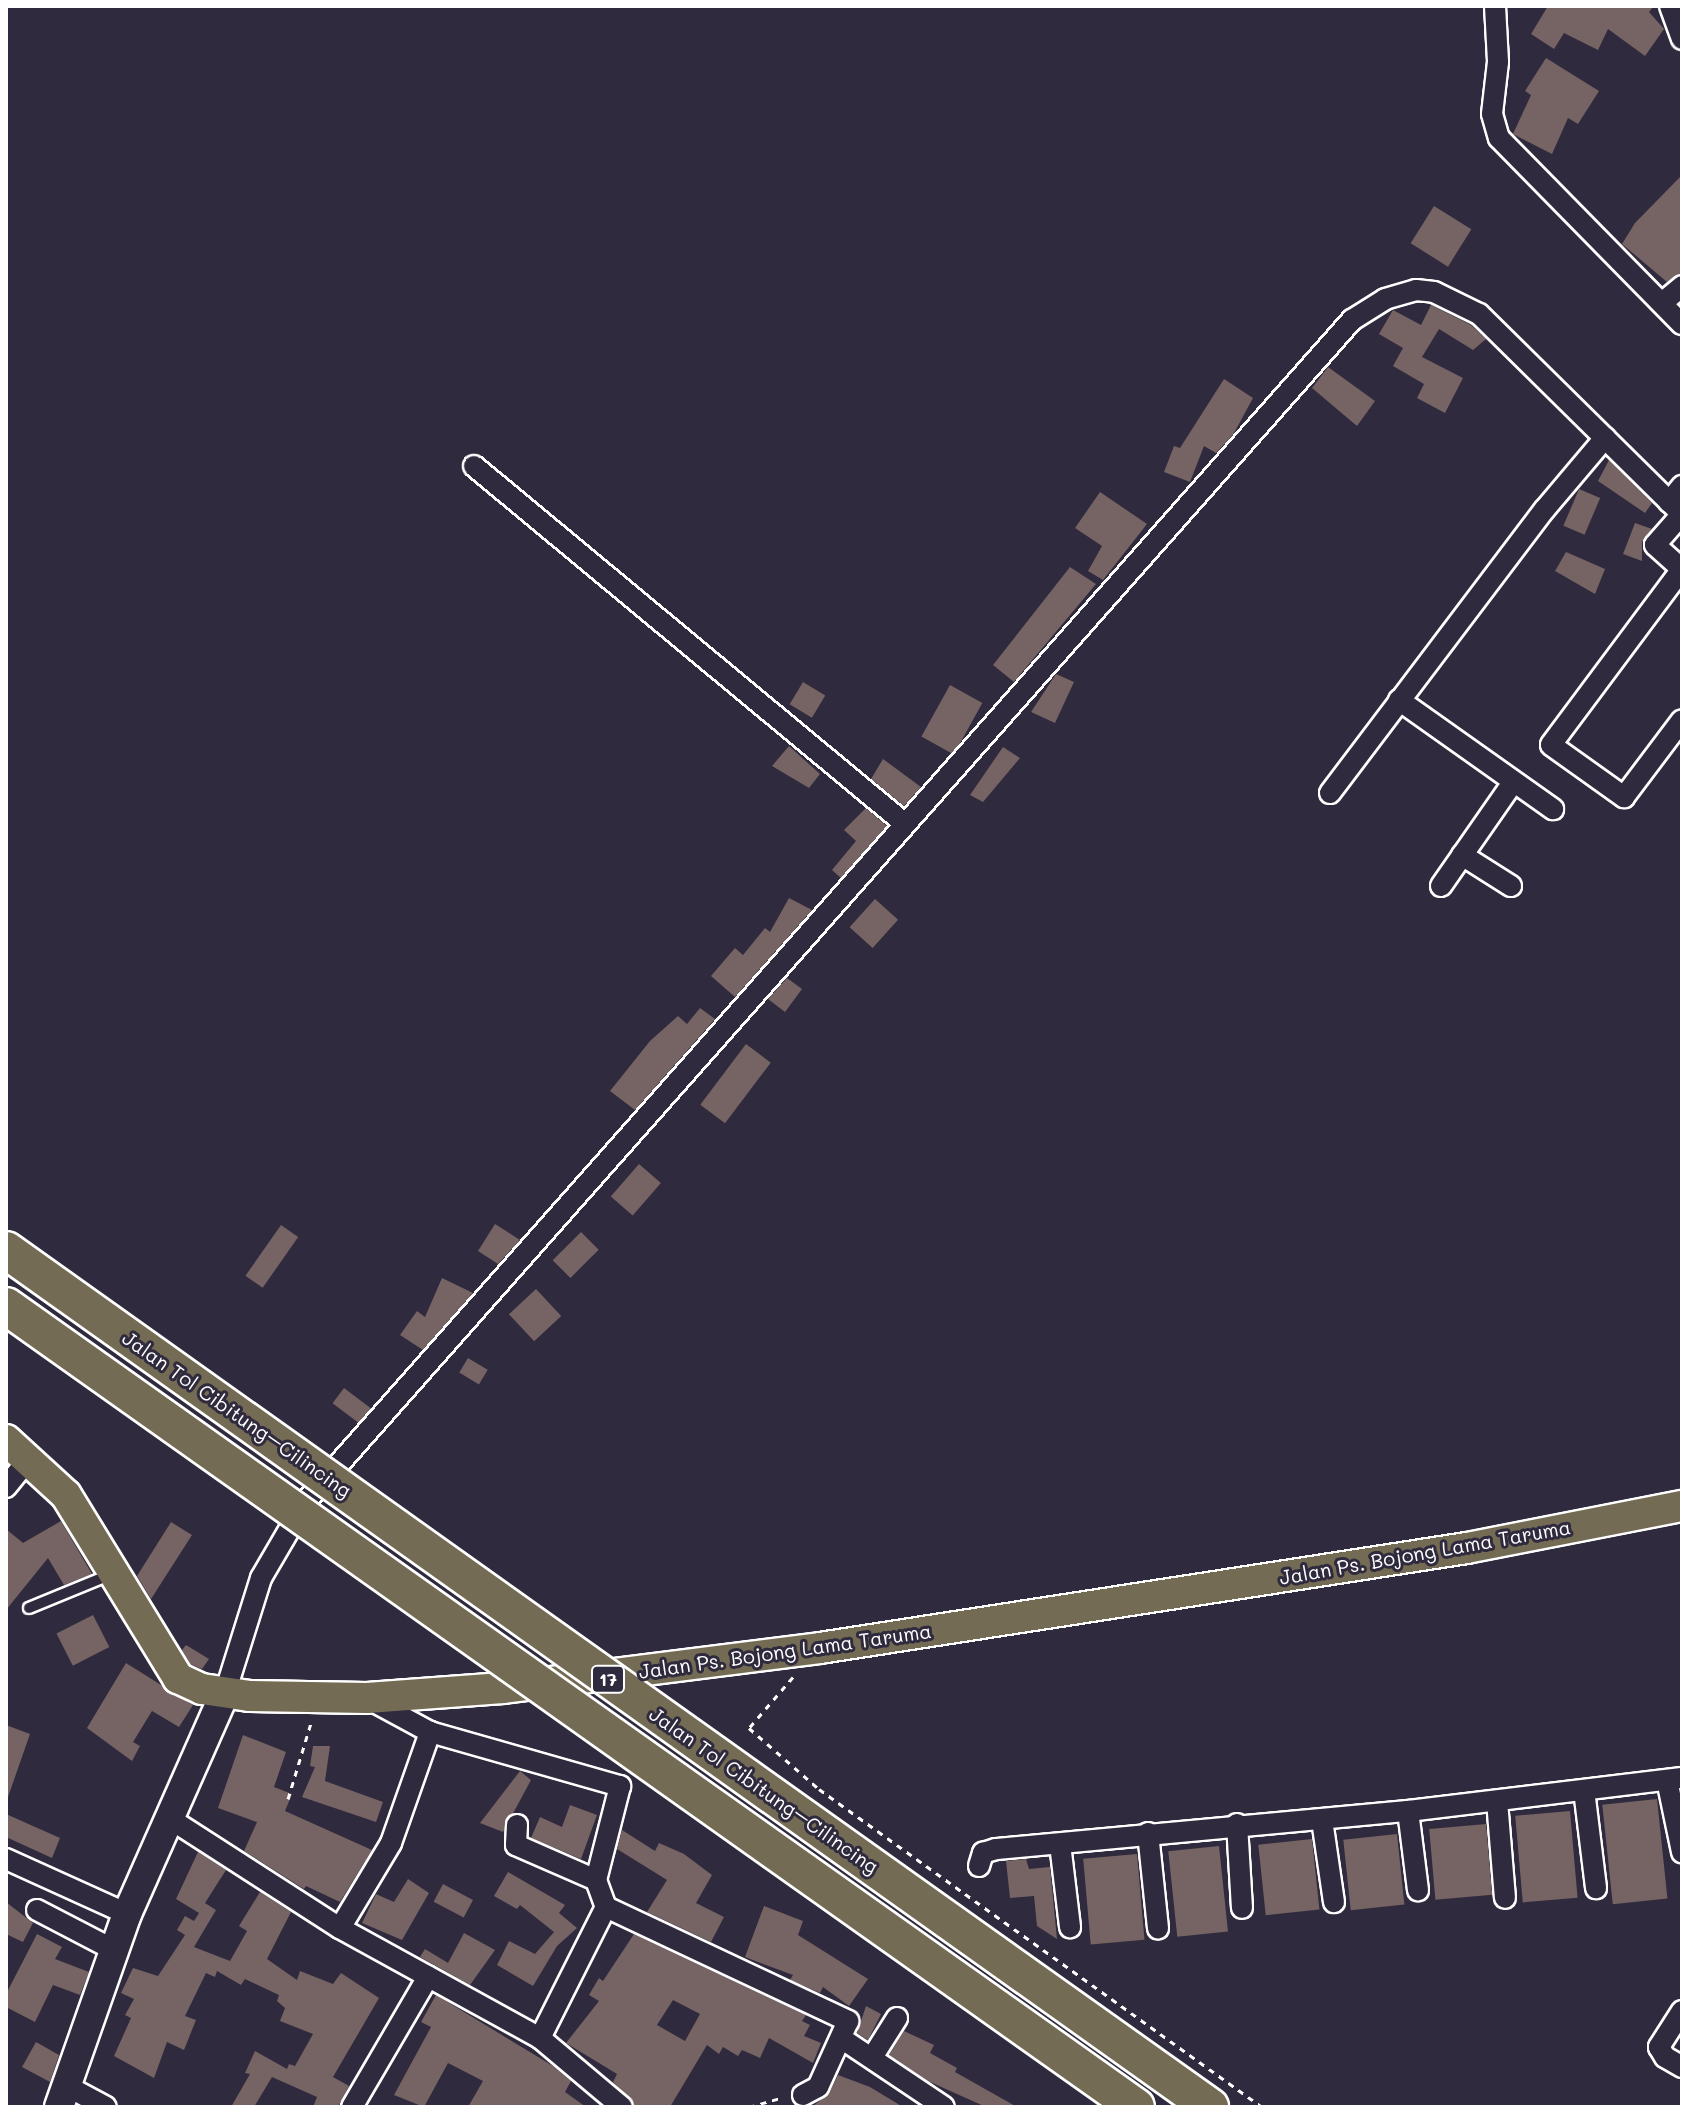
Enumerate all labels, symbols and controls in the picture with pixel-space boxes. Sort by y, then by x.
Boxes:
street label: Jalan Tol Cibitung–Cilincing [118,1326,356,1502]
street label: Jalan Ps. Bojong Lama Taruma [1277,1515,1573,1589]
street label: Jalan Ps. Bojong Lama Taruma [637,1619,933,1683]
road number: 17 [590,1665,626,1693]
street label: Jalan Tol Cibitung–Cilincing [645,1702,883,1878]

